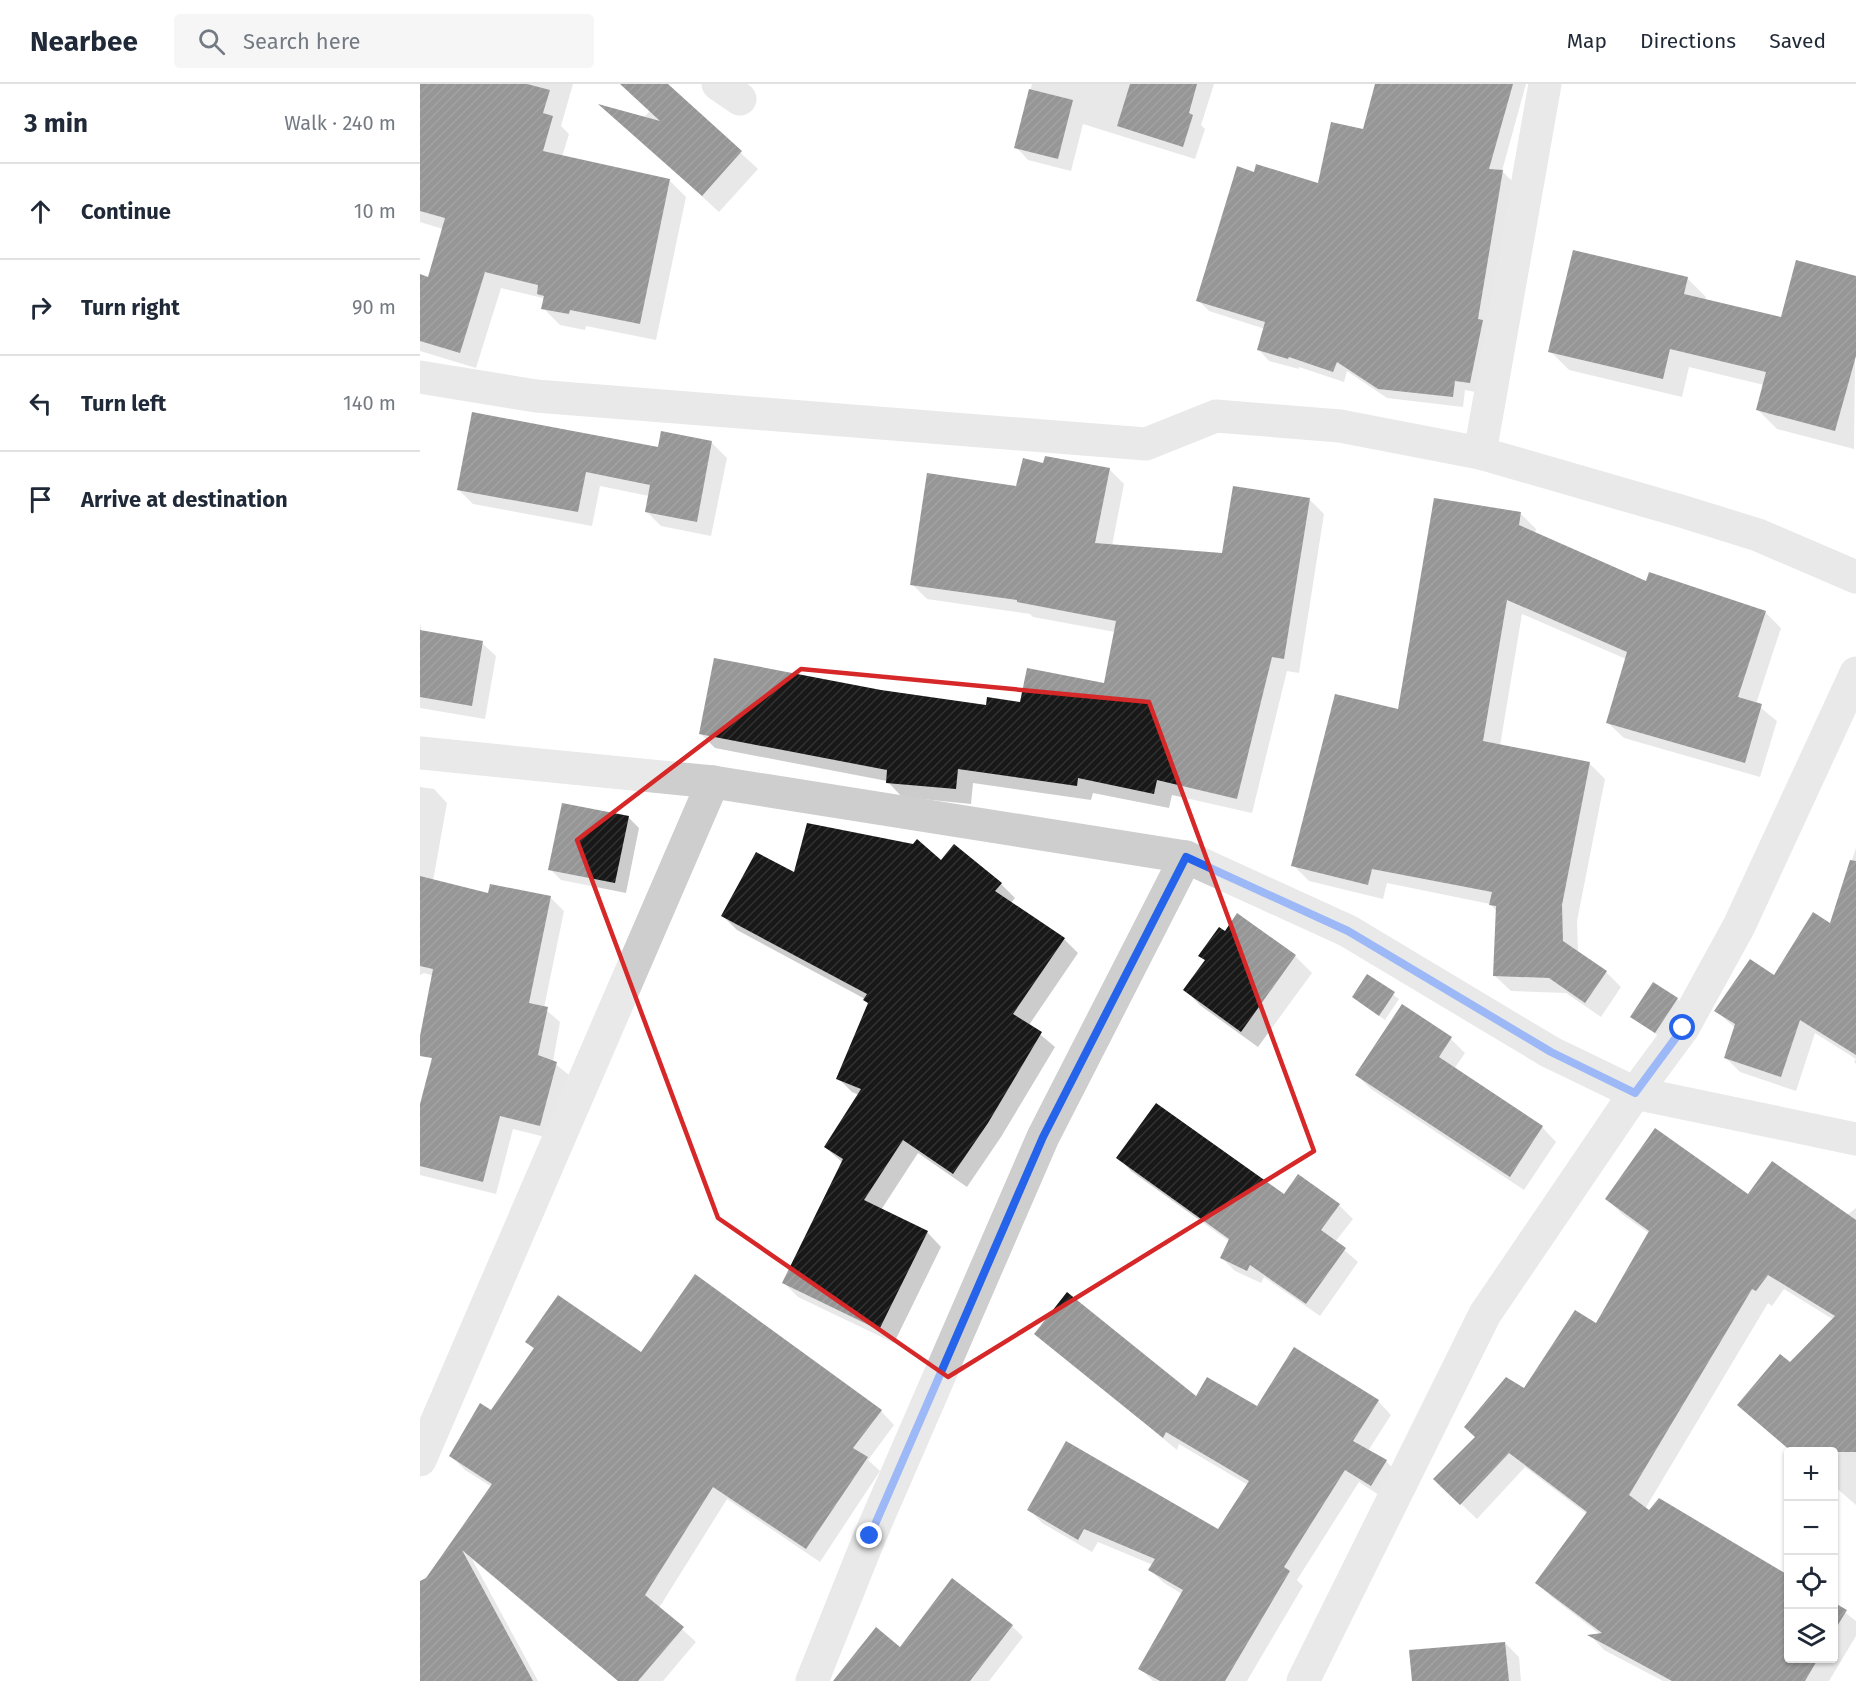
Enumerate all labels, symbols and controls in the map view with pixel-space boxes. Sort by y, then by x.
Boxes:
search box [174,14,594,68]
text: Nearbee [30,25,138,58]
icon: search [195,25,228,58]
text: Search here [243,28,360,55]
text: Map [1567,28,1607,54]
text: Directions [1640,28,1736,54]
text: Saved [1769,28,1826,54]
text: 3 min [24,108,88,139]
text: Walk · 240 m [284,111,396,135]
icon: ahead [24,195,57,228]
text: Continue [81,198,171,225]
text: 10 m [354,199,396,223]
icon: right [24,291,57,324]
text: Turn right [81,294,180,321]
text: 90 m [352,295,396,319]
icon: left [24,387,57,420]
text: Turn left [81,390,166,417]
text: 140 m [343,391,396,415]
icon: arrive [24,483,57,516]
text: Arrive at destination [81,486,288,513]
route start [1669,1014,1695,1040]
map controls [1784,1447,1838,1663]
button: + [1784,1447,1838,1501]
button: − [1784,1501,1838,1555]
route end [856,1522,882,1548]
button: locate [1784,1555,1838,1609]
button: layers [1784,1609,1838,1663]

